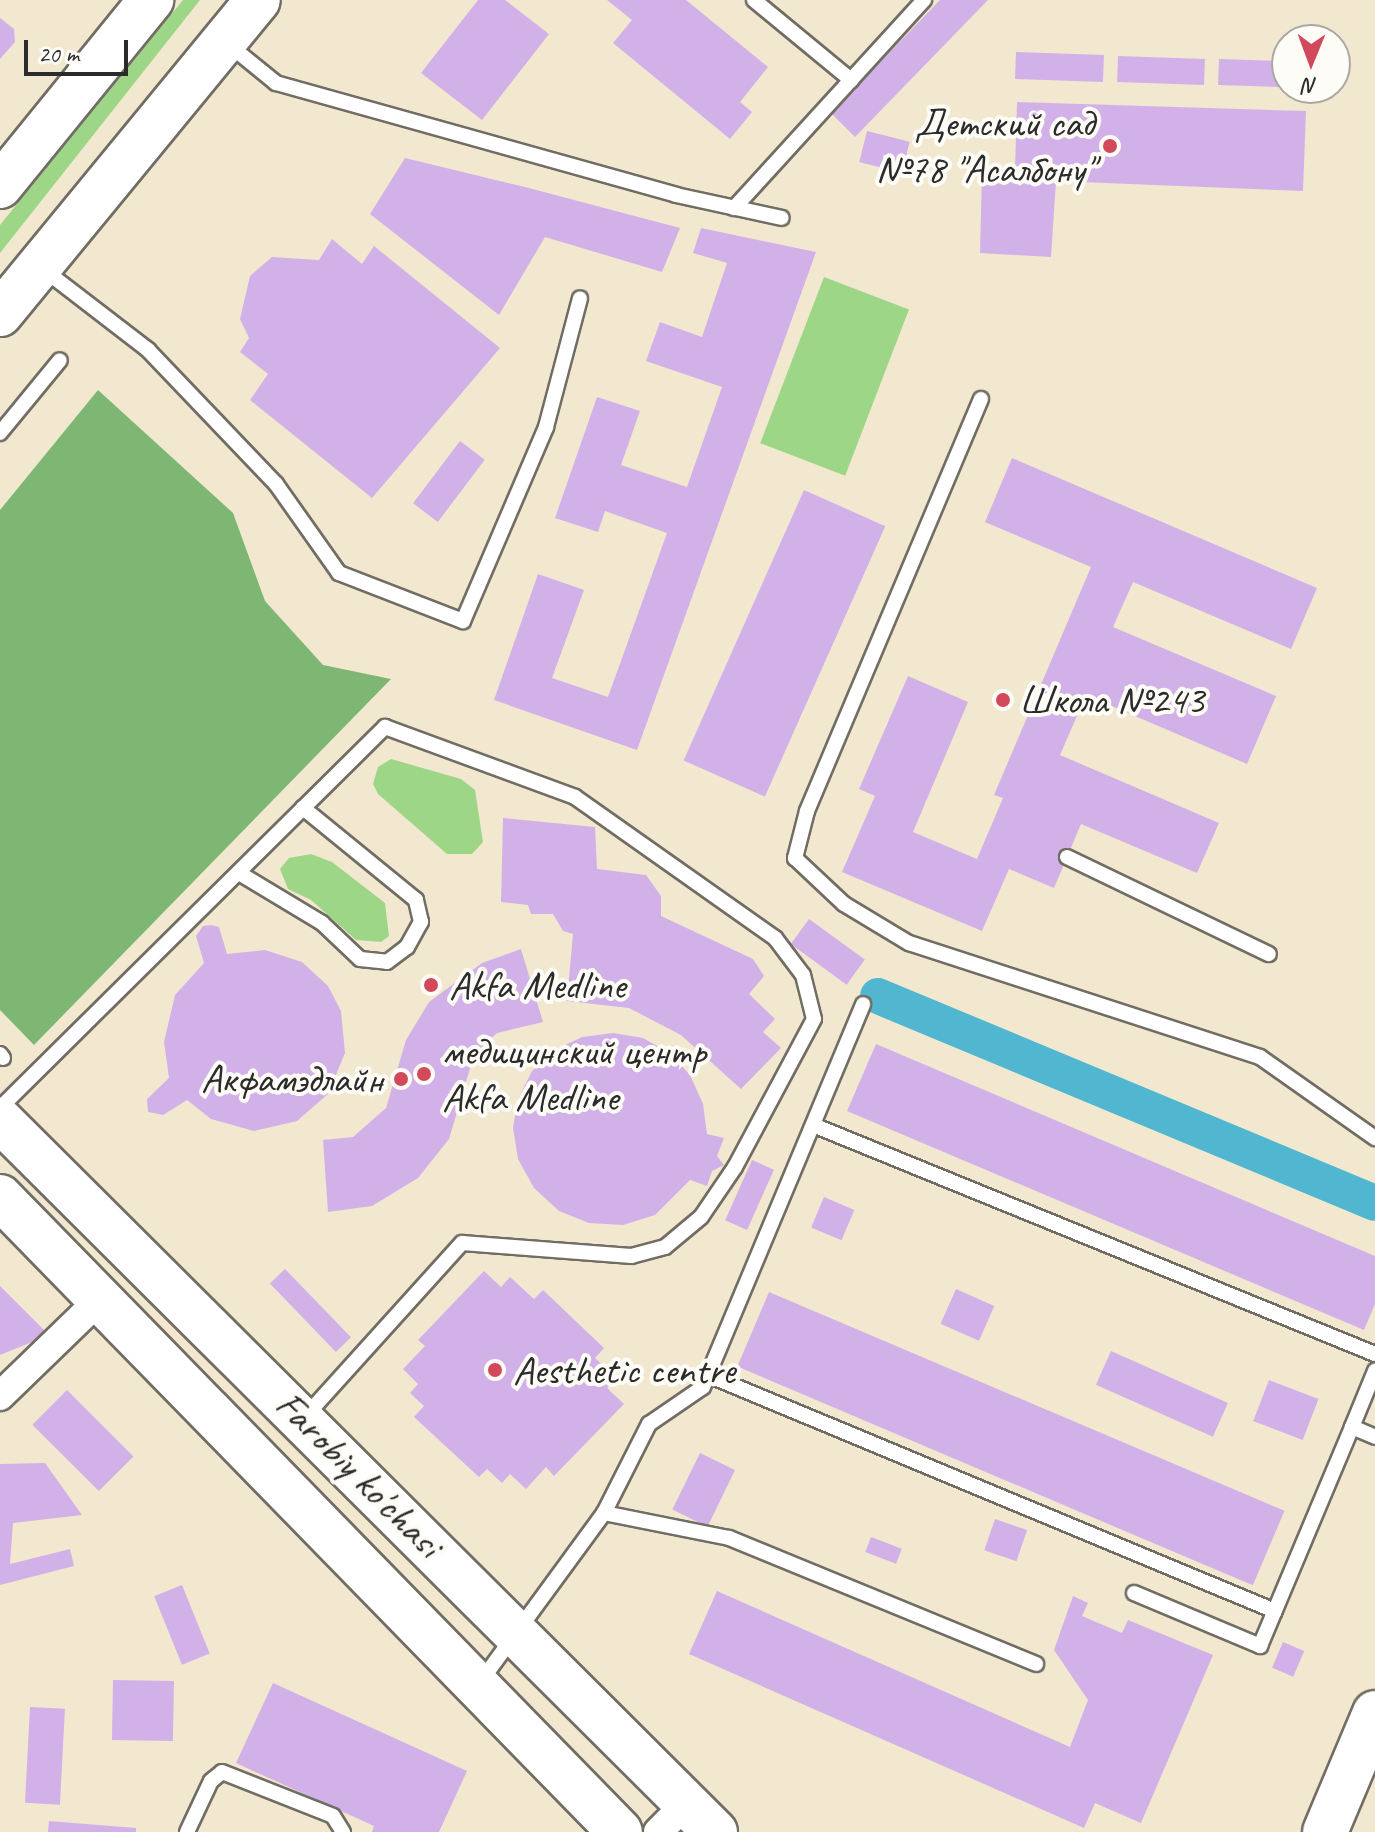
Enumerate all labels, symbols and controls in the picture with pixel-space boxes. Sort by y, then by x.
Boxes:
scale bar [28,24,132,74]
north arrow [1271,24,1351,104]
text: 20 m [38,39,79,69]
text: N [1304,72,1318,100]
place label: Детский сад №78 "Асалбону" [876,99,1094,193]
marker: Детский сад №78 "Асалбону" [1101,137,1119,155]
place label: Школа №243 [1019,676,1204,724]
marker: Школа №243 [994,691,1012,709]
place label: Akfa Medline [449,961,625,1009]
marker: Akfa Medline [420,974,442,996]
place label: медицинский центр Akfa Medline [442,1027,706,1121]
place label: Акфамэдлайн [201,1055,383,1103]
marker: медицинский центр Akfa Medline [413,1063,435,1085]
marker: Акфамэдлайн [390,1068,412,1090]
place label: Aesthetic centre [513,1346,734,1394]
marker: Aesthetic centre [484,1359,506,1381]
street label: Farobiy ko'chasi [266,1381,452,1567]

